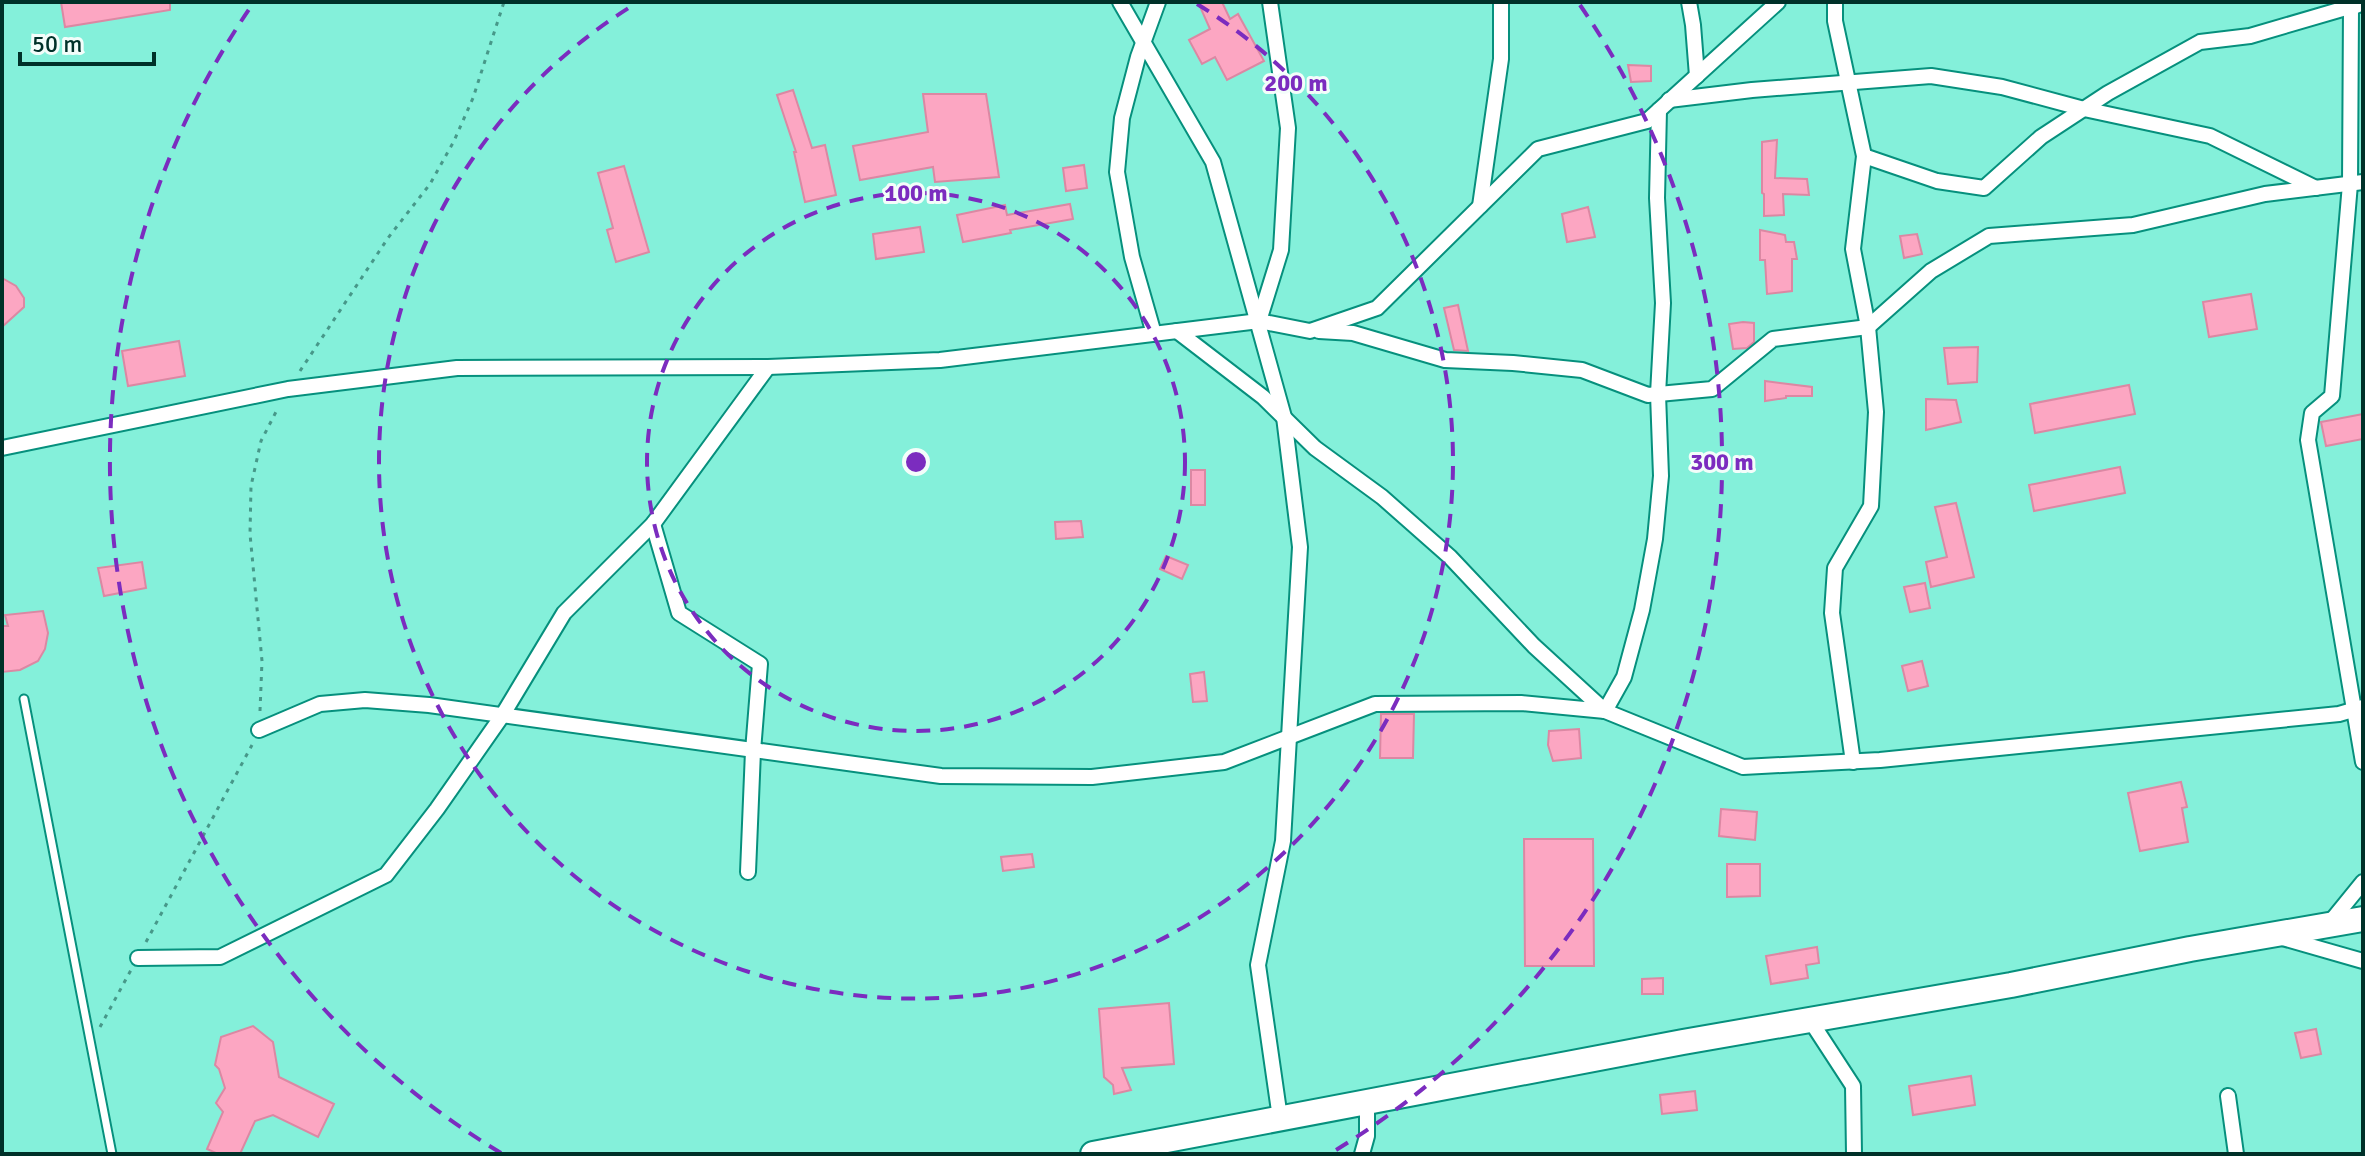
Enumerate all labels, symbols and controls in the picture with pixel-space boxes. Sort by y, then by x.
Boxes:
scale bar [20,16,154,66]
text: 50 m [32,29,82,59]
text: 200 m [1264,68,1328,98]
text: 100 m [884,178,948,208]
text: 300 m [1690,447,1754,477]
centre of rings [902,448,930,476]

